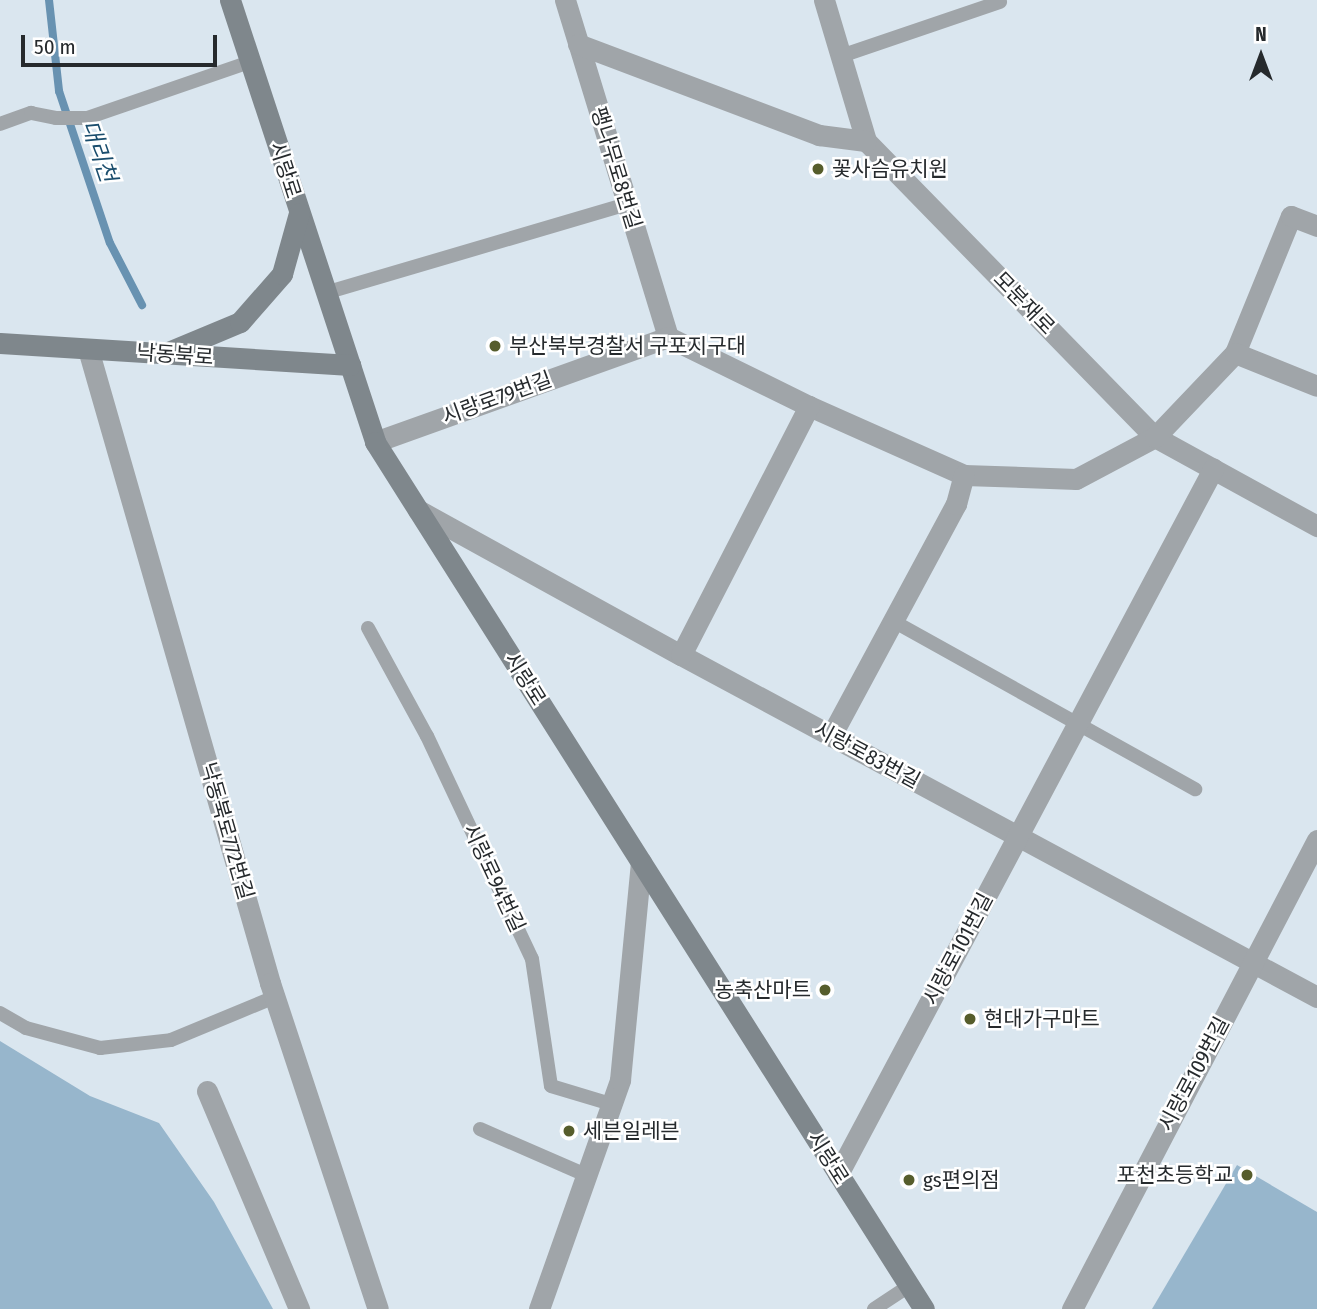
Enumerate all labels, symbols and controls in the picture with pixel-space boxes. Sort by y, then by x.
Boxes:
scale bar [24,21,220,65]
north arrow [1226,21,1296,91]
text: N [1255,23,1267,46]
text: 50 m [34,34,76,60]
street label: 팽나무로8번길 [585,104,647,232]
water label: 대리천 [76,116,122,186]
street label: 시랑로 [264,139,306,201]
place label: 꽃사슴유치원 [832,156,948,182]
marker: 꽃사슴유치원 [810,161,826,177]
street label: 모분재로 [988,266,1060,340]
place label: 부산북부경찰서 구포지구대 [509,333,746,359]
marker: 부산북부경찰서 구포지구대 [487,338,503,354]
street label: 낙동북로 [136,340,214,370]
street label: 시랑로79번길 [439,366,555,430]
street label: 시랑로 [499,648,551,710]
street label: 시랑로83번길 [810,717,924,793]
street label: 낙동북로772번길 [195,759,259,903]
street label: 시랑로94번길 [458,820,530,936]
street label: 시랑로101번길 [918,889,998,1009]
place label: 농축산마트 [714,977,811,1003]
marker: 농축산마트 [817,982,833,998]
place label: 현대가구마트 [984,1006,1100,1032]
marker: 현대가구마트 [962,1011,978,1027]
street label: 시랑로109번길 [1153,1013,1235,1135]
place label: 세븐일레븐 [583,1118,680,1144]
marker: 세븐일레븐 [561,1123,577,1139]
street label: 시랑로 [802,1127,854,1189]
place label: 포천초등학교 [1117,1162,1233,1188]
place label: gs편의점 [923,1167,1000,1193]
marker: 포천초등학교 [1239,1167,1255,1183]
marker: gs편의점 [901,1172,917,1188]

